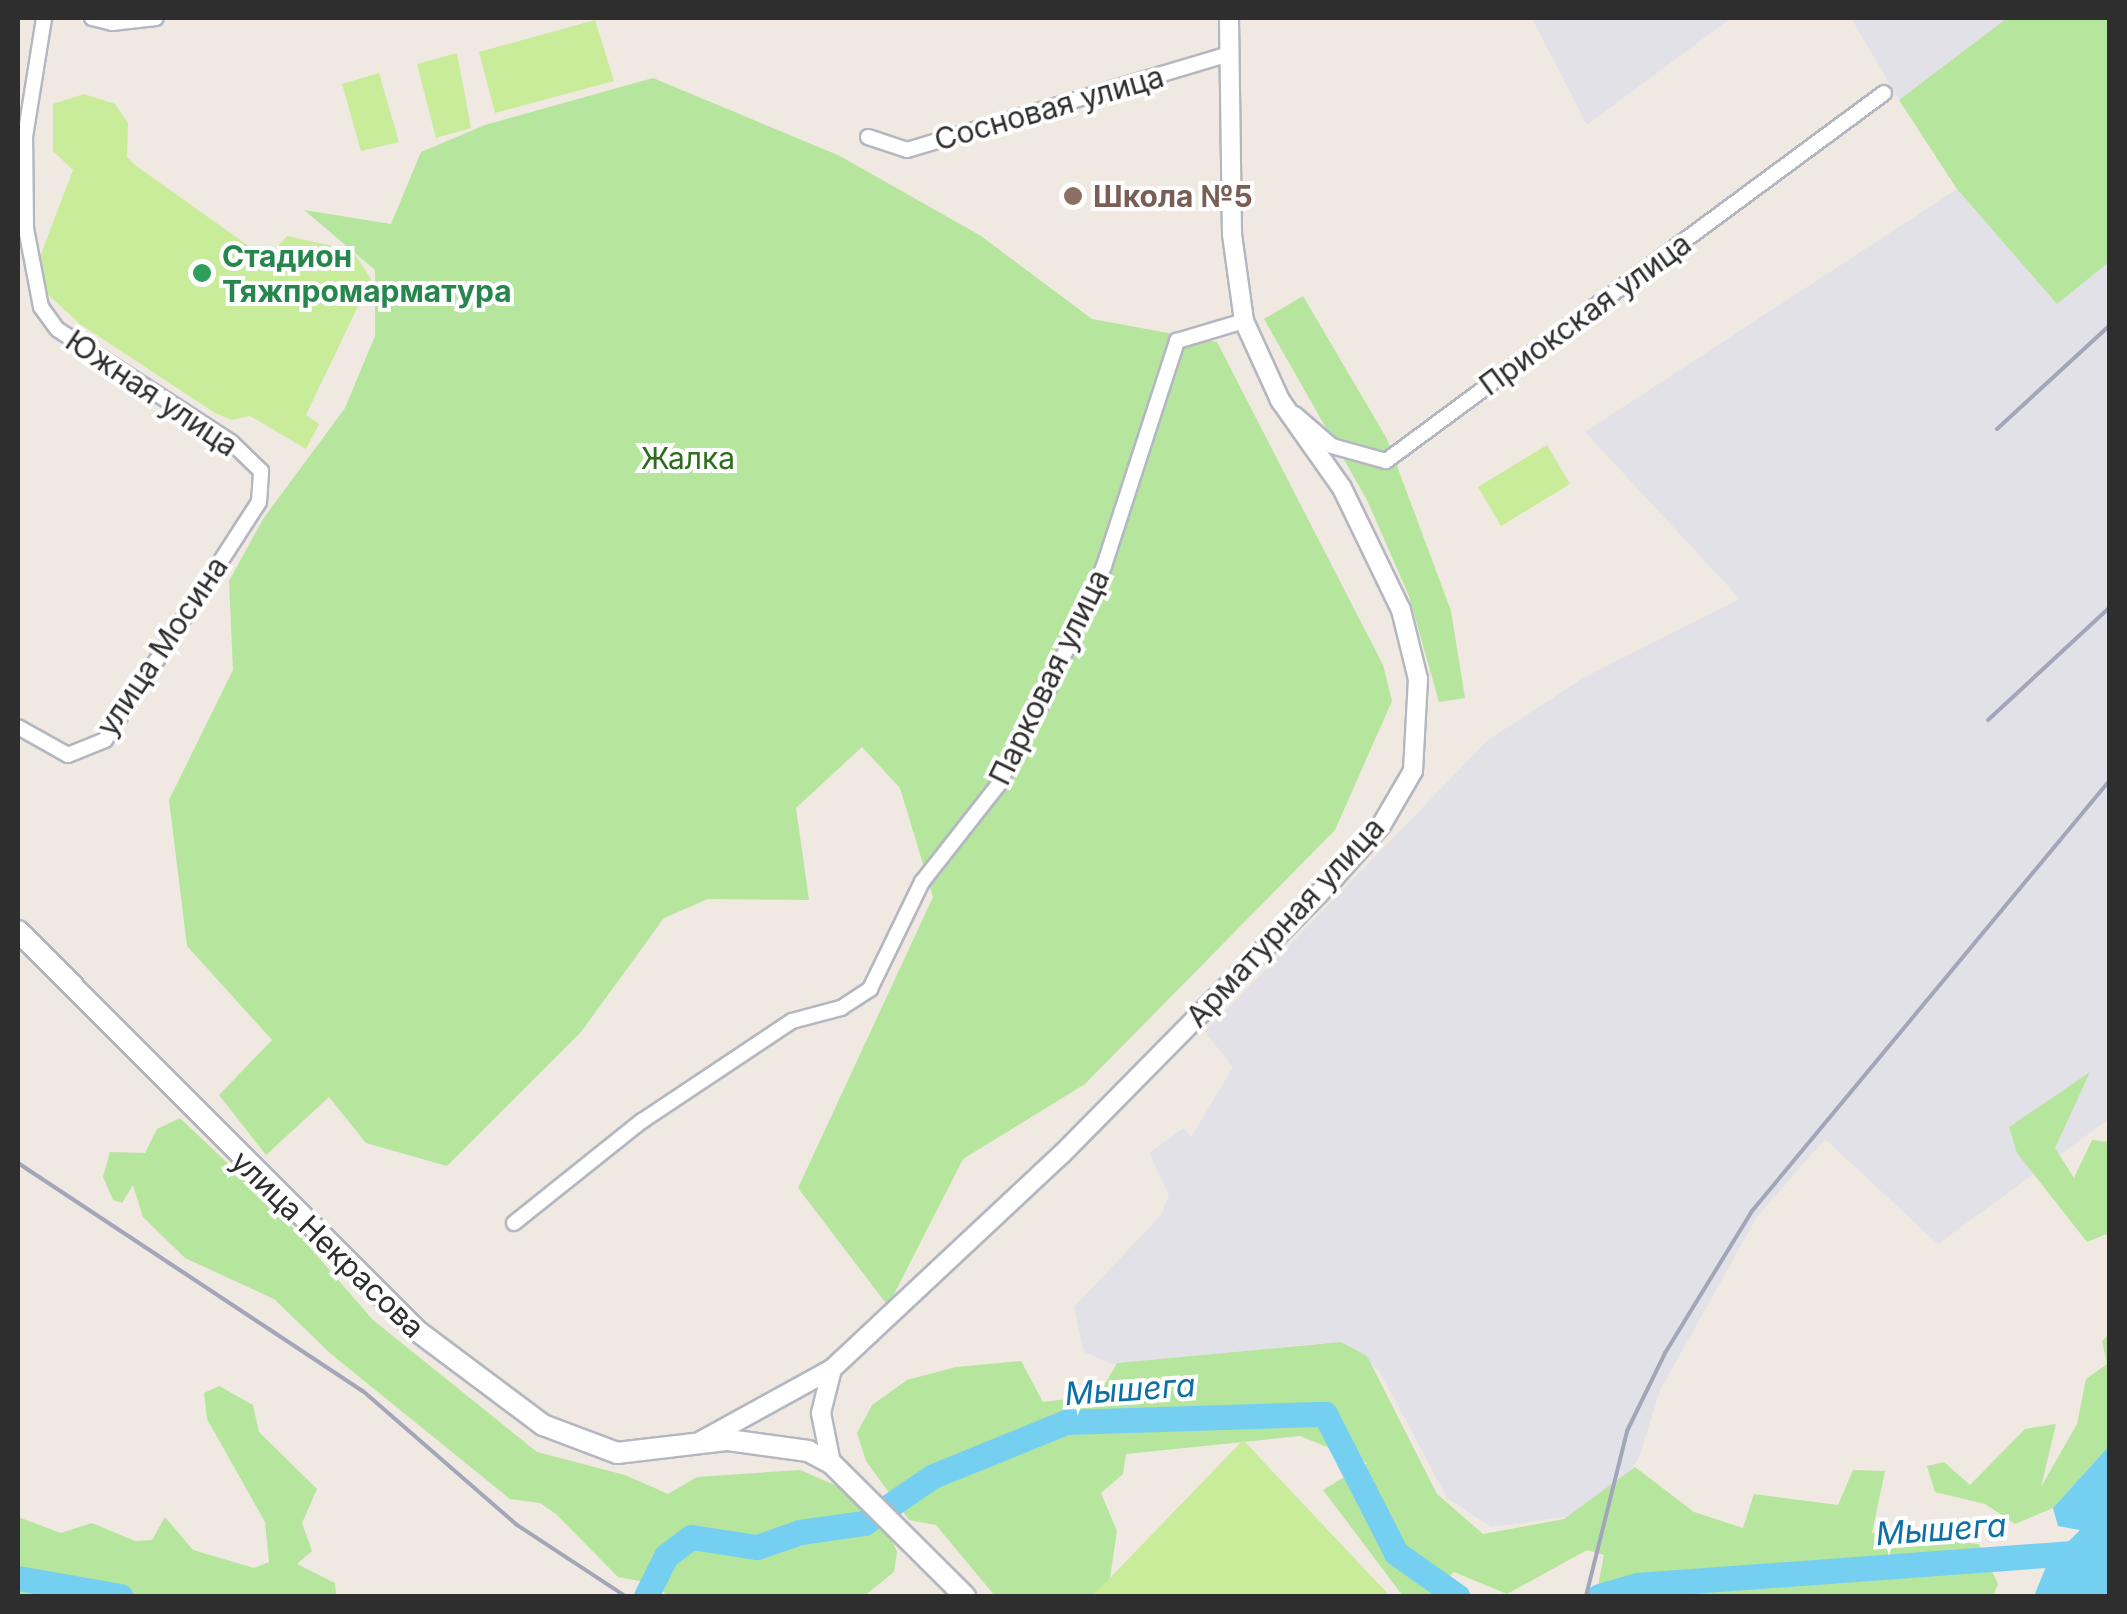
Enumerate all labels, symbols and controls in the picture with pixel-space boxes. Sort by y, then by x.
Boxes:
street label: Сосновая улица [930,58,1168,158]
place label: Школа №5 [1093,178,1253,214]
marker: Школа №5 [1062,185,1084,207]
street label: Приокская улица [1472,225,1698,403]
place label: Стадион Тяжпромарматура [222,238,512,308]
marker: Стадион Тяжпромарматура [191,262,213,284]
street label: Южная улица [59,322,245,464]
park label: Жалка [641,440,735,476]
street label: улица Мосина [89,550,235,742]
street label: Парковая улица [981,563,1117,791]
street label: Арматурная улица [1179,810,1391,1034]
street label: улица Некрасова [224,1143,432,1345]
water label: Мышега [1063,1366,1197,1414]
water label: Мышега [1874,1506,2008,1554]

